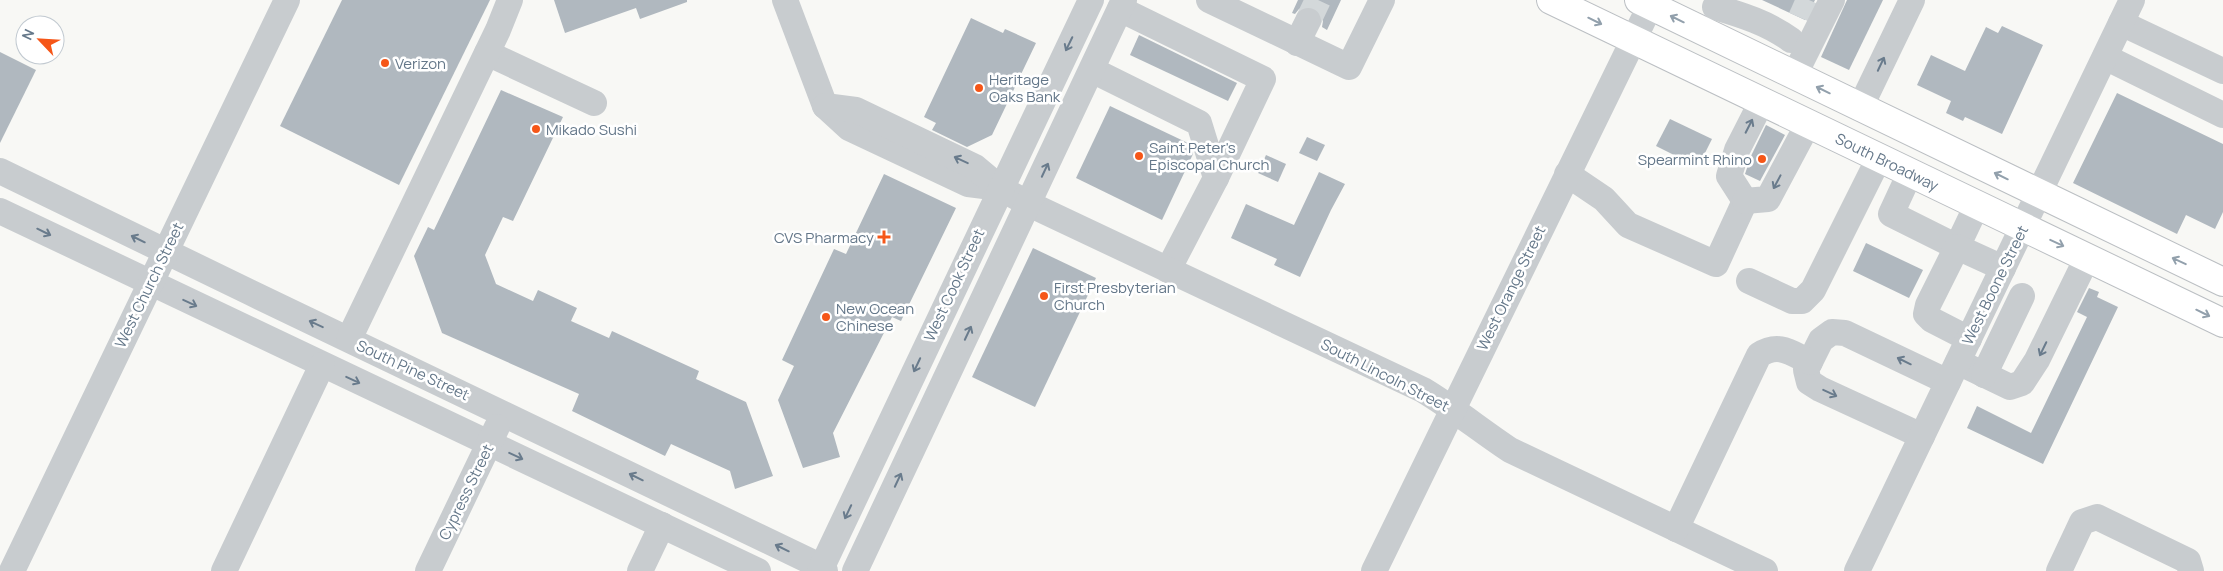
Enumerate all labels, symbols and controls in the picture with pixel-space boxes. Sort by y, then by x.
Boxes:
one-way arrow [1670,14,1685,23]
north arrow [15,15,65,65]
one-way arrow [1587,17,1602,26]
text: N [17,26,39,43]
one-way arrow [1064,36,1074,51]
place label: Verizon [395,53,446,74]
marker: Verizon [379,57,391,69]
one-way arrow [1877,57,1887,72]
place label: Heritage Oaks Bank [989,69,1061,107]
marker: Heritage Oaks Bank [973,82,985,94]
one-way arrow [1816,84,1831,94]
place label: Mikado Sushi [546,119,637,140]
one-way arrow [1745,119,1754,134]
marker: Mikado Sushi [530,123,542,135]
street label: South Broadway [1832,128,1942,196]
place label: Saint Peter's Episcopal Church [1149,137,1270,175]
place label: Spearmint Rhino [1638,149,1752,170]
marker: Saint Peter's Episcopal Church [1133,150,1145,162]
marker: Spearmint Rhino [1756,153,1768,165]
one-way arrow [954,155,969,164]
one-way arrow [1041,163,1050,178]
one-way arrow [1994,171,2009,180]
one-way arrow [1772,175,1782,190]
street label: West Church Street [110,219,188,351]
street label: West Orange Street [1472,222,1550,354]
street label: West Boone Street [1957,222,2033,348]
street label: West Cook Street [919,225,989,345]
place label: CVS Pharmacy [774,227,874,248]
one-way arrow [36,228,51,238]
marker: CVS Pharmacy [878,231,890,243]
one-way arrow [131,234,146,243]
one-way arrow [2049,239,2064,249]
one-way arrow [2172,256,2187,265]
place label: First Presbyterian Church [1054,277,1176,315]
marker: First Presbyterian Church [1038,290,1050,302]
one-way arrow [182,298,197,308]
place label: New Ocean Chinese [836,298,914,336]
one-way arrow [2195,309,2210,318]
marker: New Ocean Chinese [820,311,832,323]
one-way arrow [309,318,324,328]
one-way arrow [964,326,973,341]
street label: South Lincoln Street [1317,334,1453,416]
street label: South Pine Street [353,335,473,405]
one-way arrow [2038,341,2048,356]
one-way arrow [1897,356,1912,365]
one-way arrow [912,357,922,372]
one-way arrow [345,375,360,385]
one-way arrow [1822,389,1837,399]
street label: Cypress Street [434,440,498,544]
one-way arrow [508,452,523,462]
one-way arrow [629,472,644,481]
one-way arrow [893,472,903,487]
one-way arrow [843,504,853,519]
one-way arrow [775,543,790,553]

